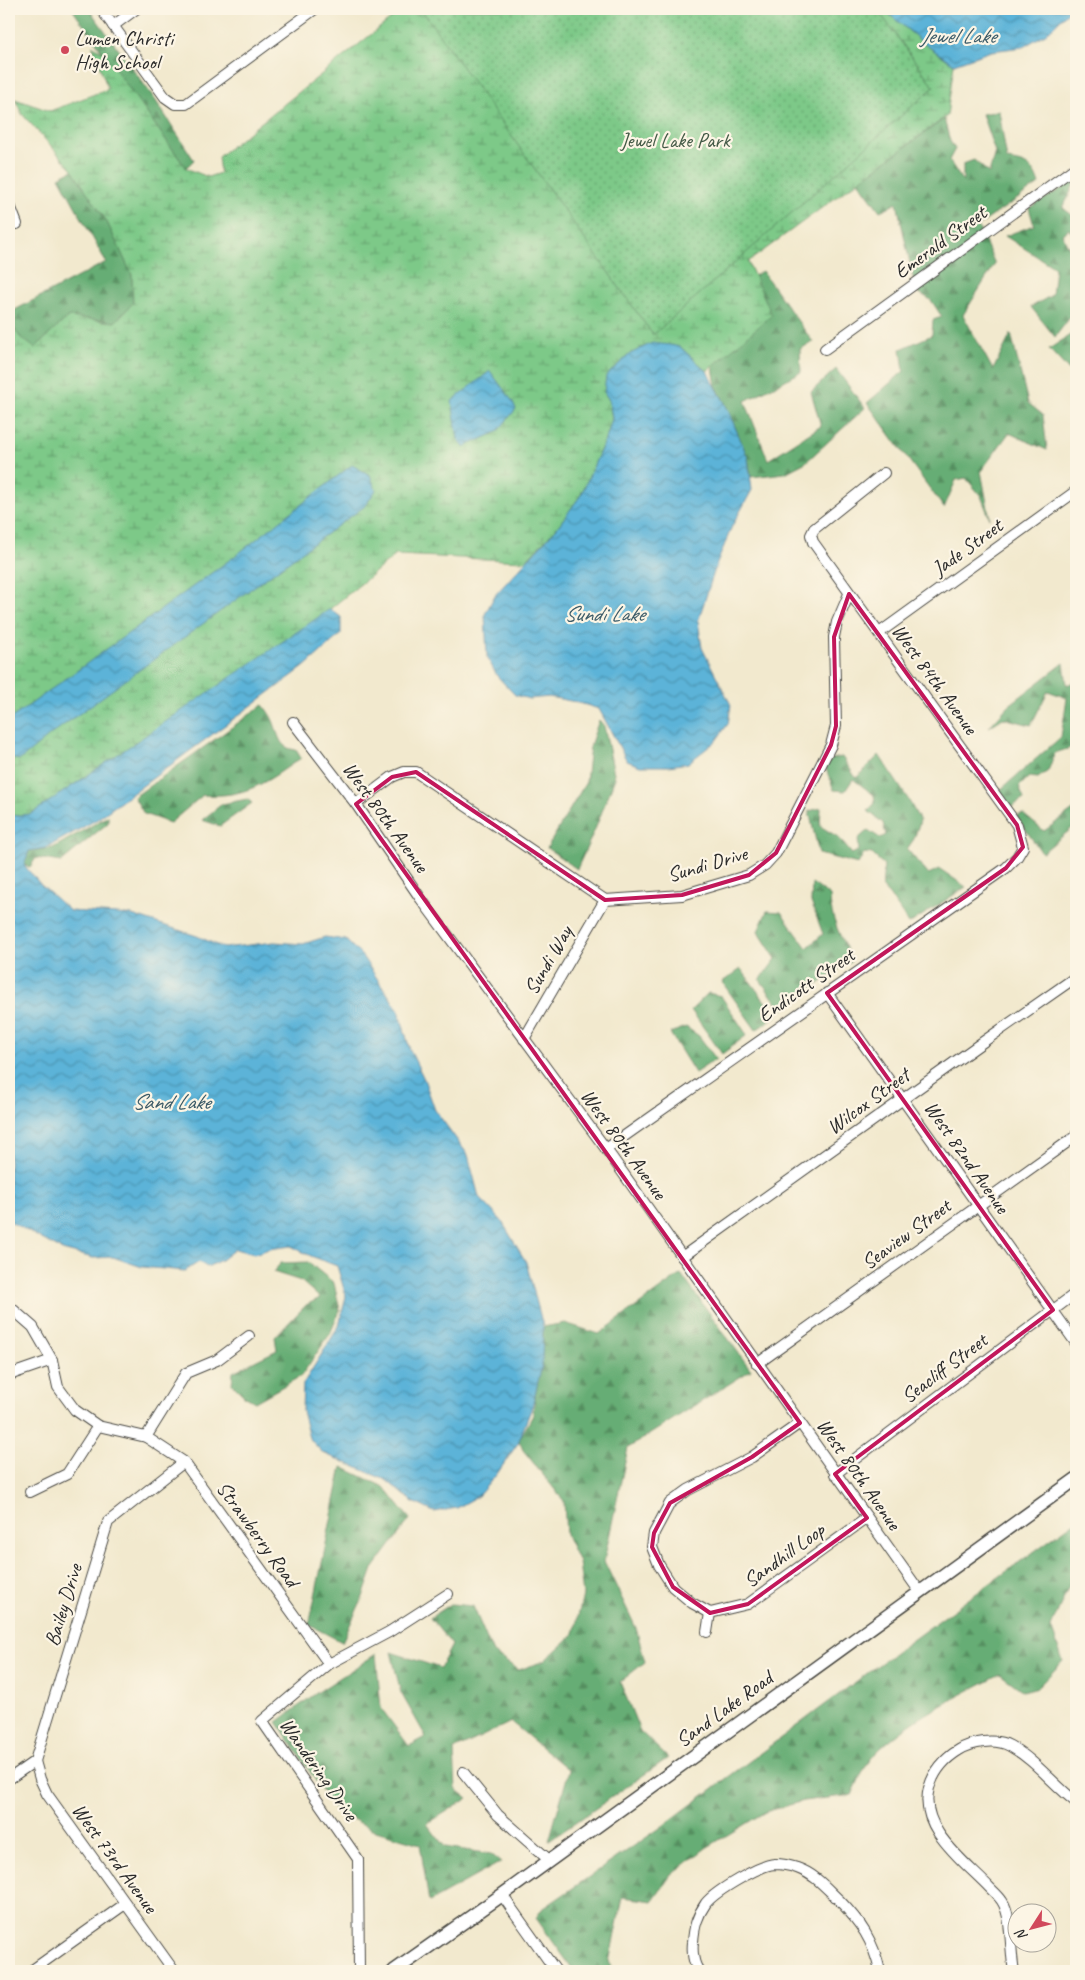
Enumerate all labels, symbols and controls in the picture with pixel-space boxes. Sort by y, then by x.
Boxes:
water label: Jewel Lake [919,22,999,50]
place label: Lumen Christi High School [75,25,176,75]
marker: Lumen Christi High School [59,44,71,56]
park label: Jewel Lake Park [619,127,731,153]
street label: Emerald Street [889,199,993,284]
street label: Jade Street [926,512,1009,582]
water label: Sundi Lake [564,600,648,628]
street label: West 84th Avenue [886,619,984,740]
street label: West 80th Avenue [337,757,435,878]
street label: Sundi Drive [664,840,752,888]
street label: Sundi Way [518,919,579,999]
street label: Endicott Street [753,941,861,1028]
street label: Wilcox Street [822,1060,917,1140]
street label: West 80th Avenue [575,1084,673,1205]
water label: Sand Lake [132,1088,213,1116]
street label: West 82nd Avenue [919,1096,1016,1219]
street label: Seaview Street [856,1192,957,1275]
street label: Seacliff Street [896,1326,994,1409]
street label: West 80th Avenue [811,1413,908,1536]
street label: Strawberry Road [211,1476,307,1595]
street label: Sandhill Loop [738,1516,831,1593]
street label: Bailey Drive [38,1560,88,1649]
street label: Sand Lake Road [671,1663,780,1753]
street label: Wandering Drive [274,1712,365,1827]
street label: West 73rd Avenue [66,1798,164,1919]
north arrow [1008,1902,1058,1952]
text: N [1011,1925,1031,1944]

